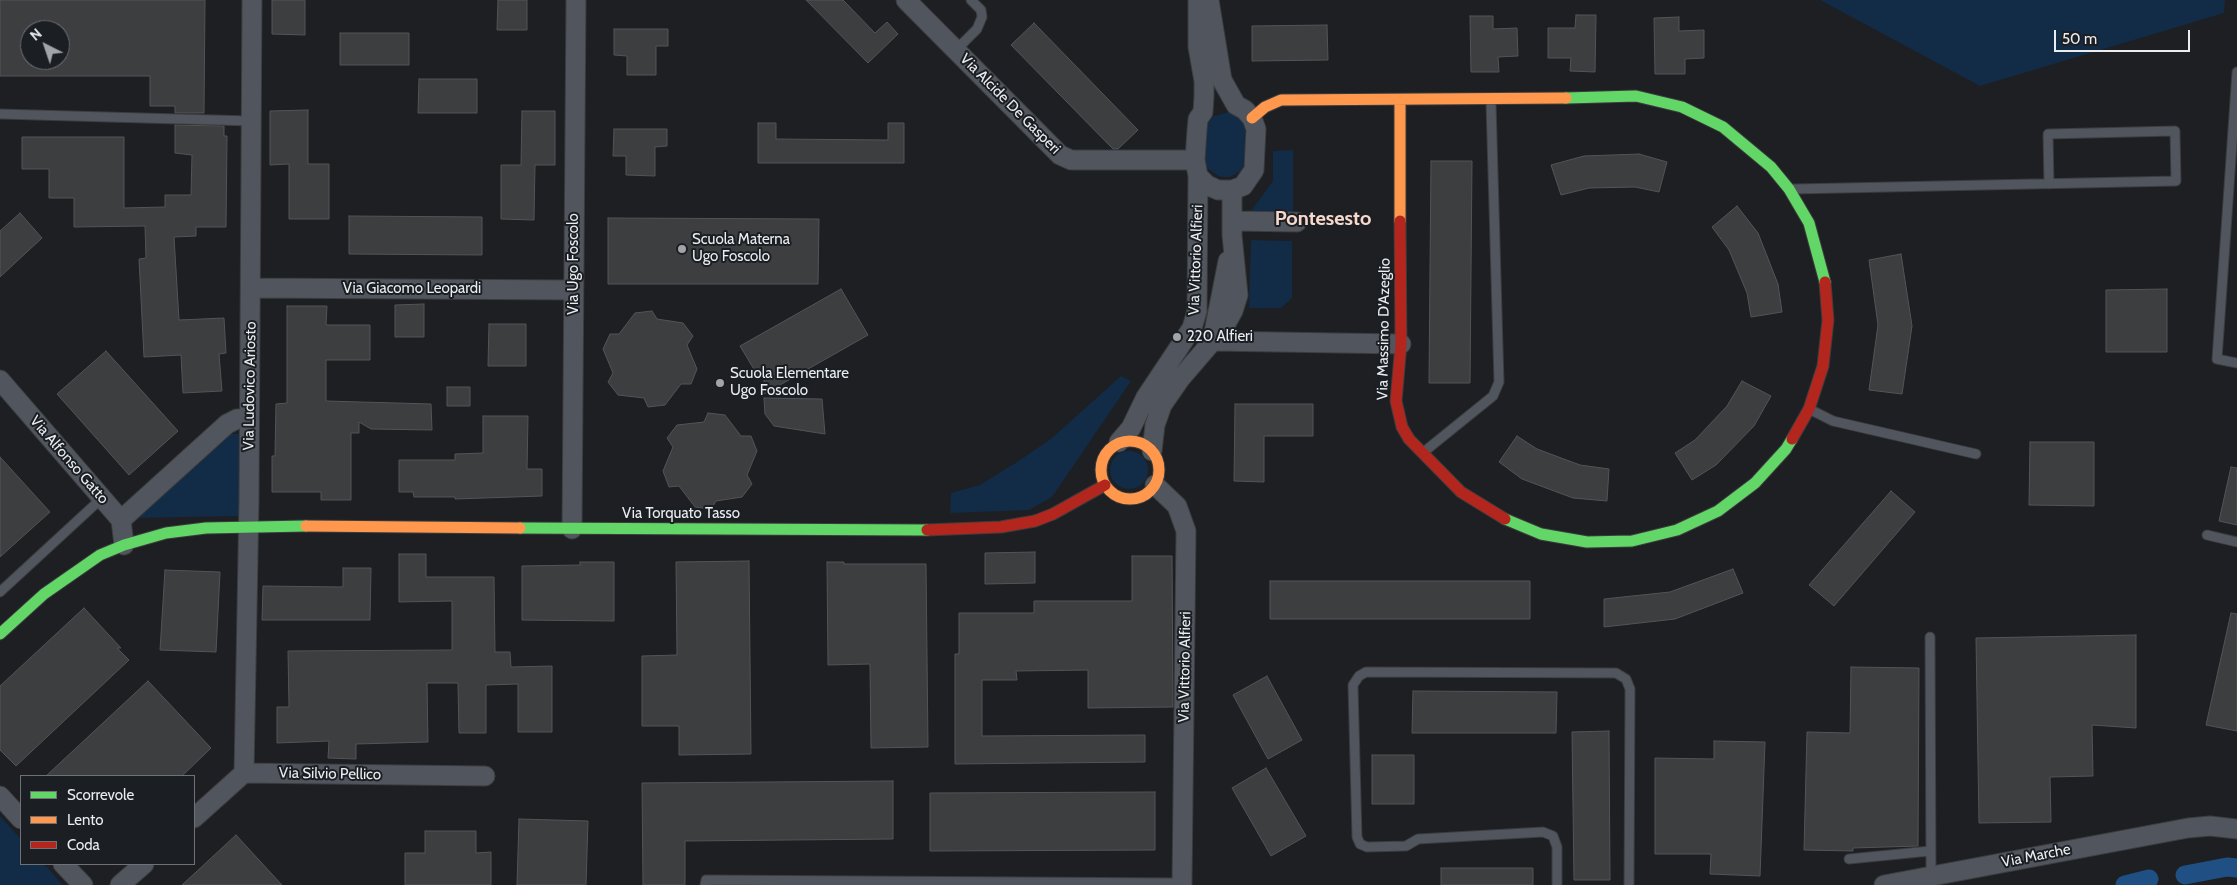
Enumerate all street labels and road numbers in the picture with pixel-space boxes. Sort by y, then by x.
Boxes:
street label: Via Alcide De Gasperi [956,50,1064,158]
street label: Via Vittorio Alfieri [1185,204,1207,316]
street label: Via Ugo Foscolo [565,213,583,315]
street label: Via Massimo D'Azeglio [1374,258,1394,400]
street label: Via Giacomo Leopardi [343,280,481,298]
street label: Via Ludovico Ariosto [240,321,260,451]
street label: Via Alfonso Gatto [26,412,112,508]
street label: Via Torquato Tasso [622,505,740,523]
street label: Via Vittorio Alfieri [1175,611,1195,723]
street label: Via Silvio Pellico [279,764,381,784]
street label: Via Marche [2000,840,2072,872]

